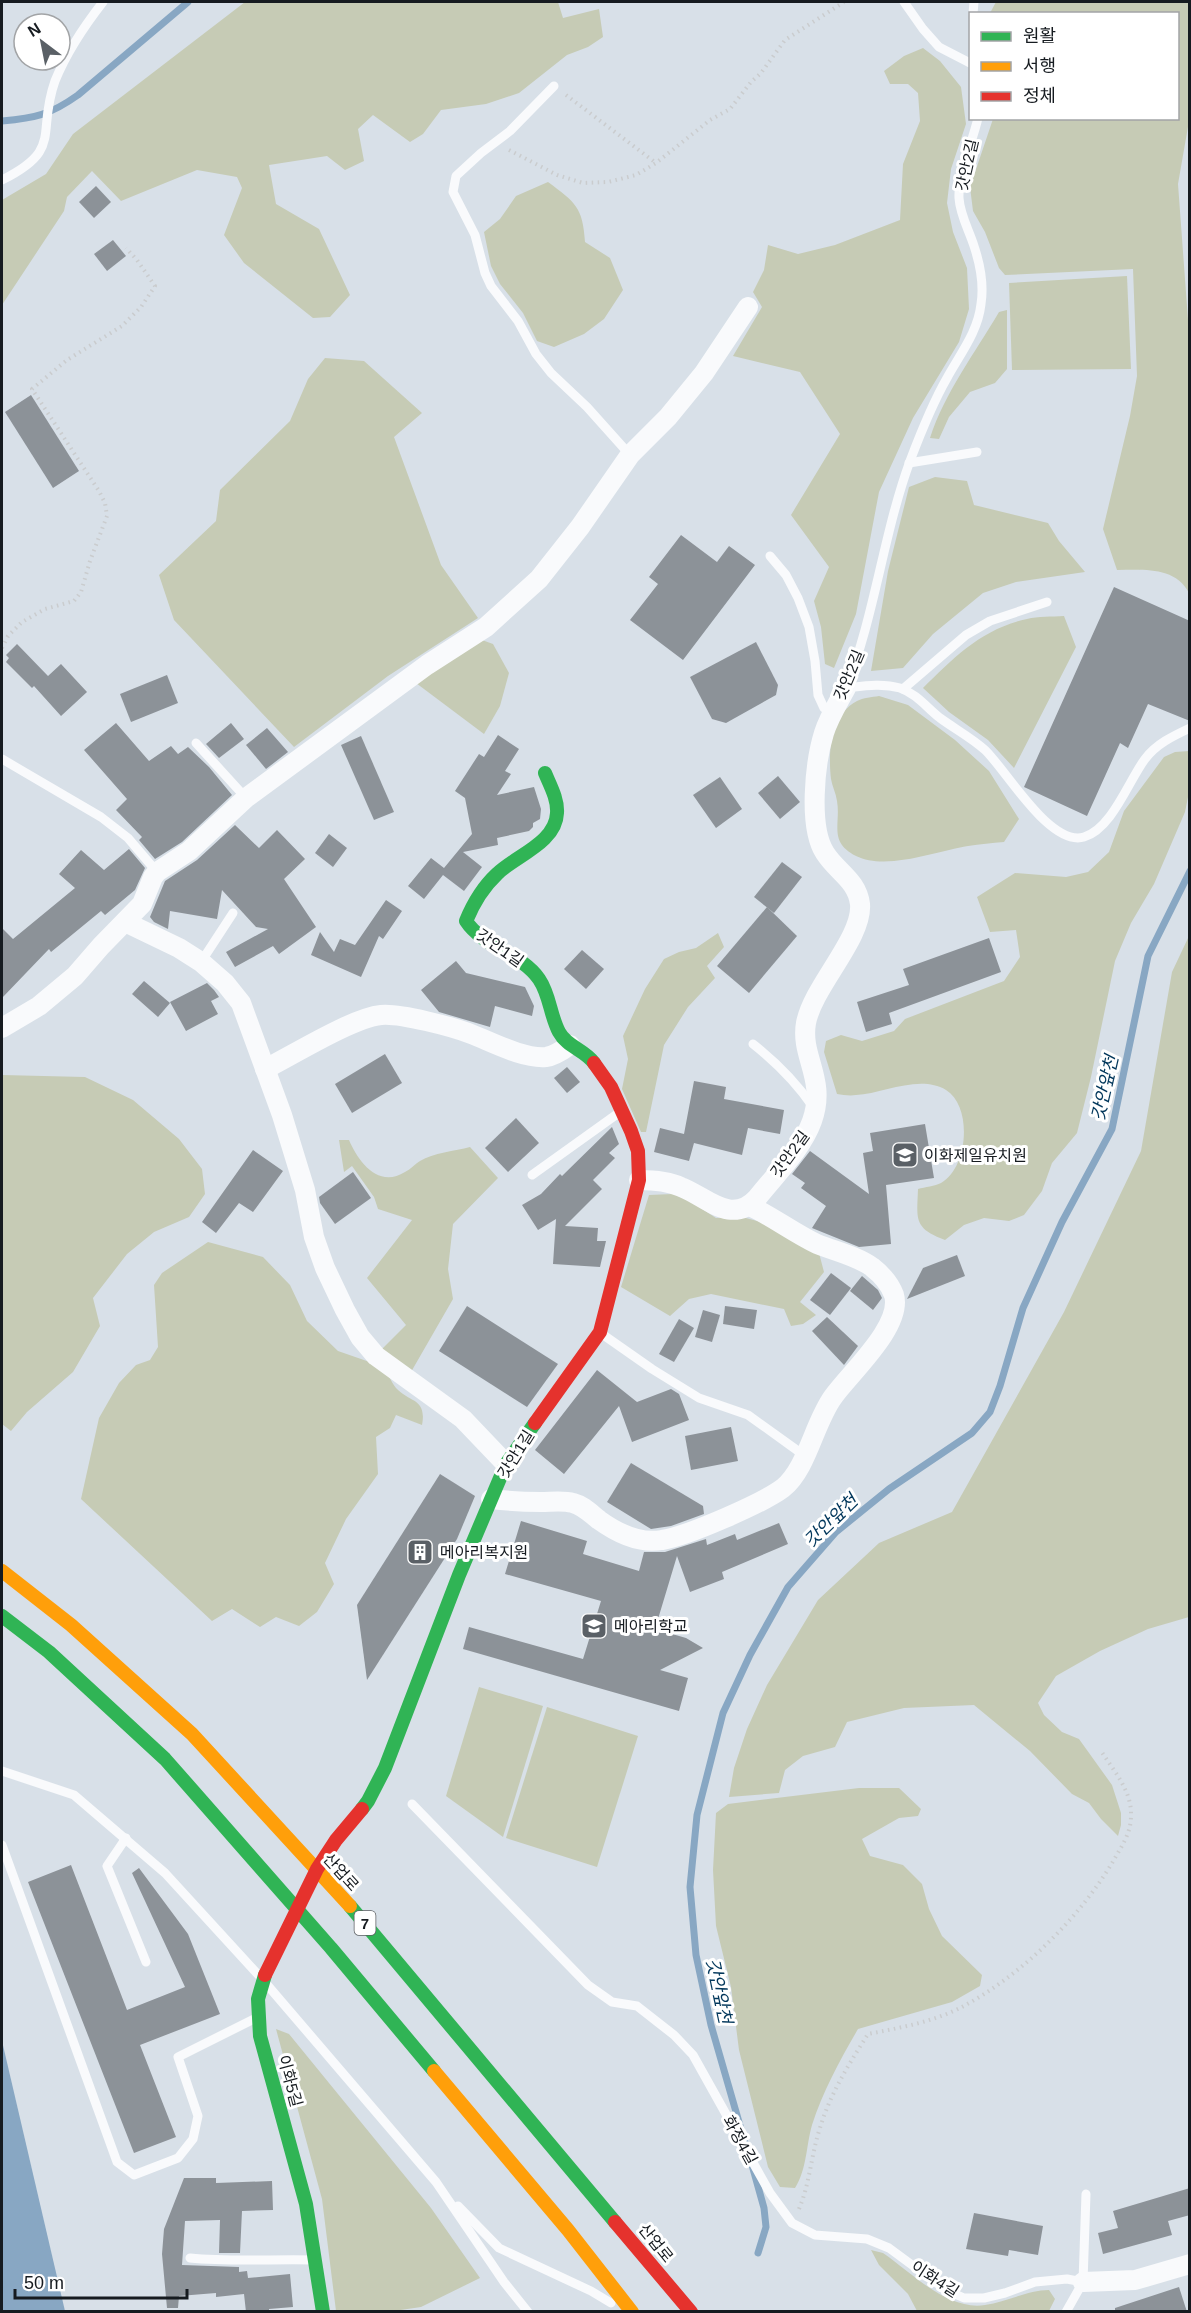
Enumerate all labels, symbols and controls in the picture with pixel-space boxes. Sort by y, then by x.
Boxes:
north arrow [12,12,72,72]
legend [969,12,1179,120]
text: N [25,19,44,40]
text: 원활 [1023,26,1056,46]
text: 서행 [1023,56,1056,76]
text: 정체 [1023,86,1056,106]
street label: 갓안2길 [953,137,981,193]
street label: 갓안2길 [831,647,867,703]
street label: 갓안1길 [473,926,527,970]
water label: 갓안앞천 [1088,1051,1123,1123]
street label: 갓안2길 [768,1128,812,1180]
school or university icon: 이화제일유치원 [890,1140,920,1170]
place label: 이화제일유치원 [924,1147,1027,1164]
street label: 갓안1길 [495,1427,537,1481]
water label: 갓안앞천 [800,1489,864,1551]
building icon: 메아리복지원 [405,1537,435,1567]
place label: 메아리복지원 [440,1544,528,1561]
school or university icon: 메아리학교 [579,1611,609,1641]
place label: 메아리학교 [614,1618,688,1635]
street label: 산업로 [320,1850,362,1894]
road number: 7 [354,1911,376,1935]
water label: 갓안앞천 [702,1957,736,2028]
street label: 이화5길 [275,2053,305,2109]
street label: 화정4길 [720,2113,760,2167]
street label: 산업로 [635,2220,677,2266]
street label: 이화4길 [908,2257,962,2301]
scale bar [15,2262,188,2300]
text: 50 m [24,2273,64,2293]

